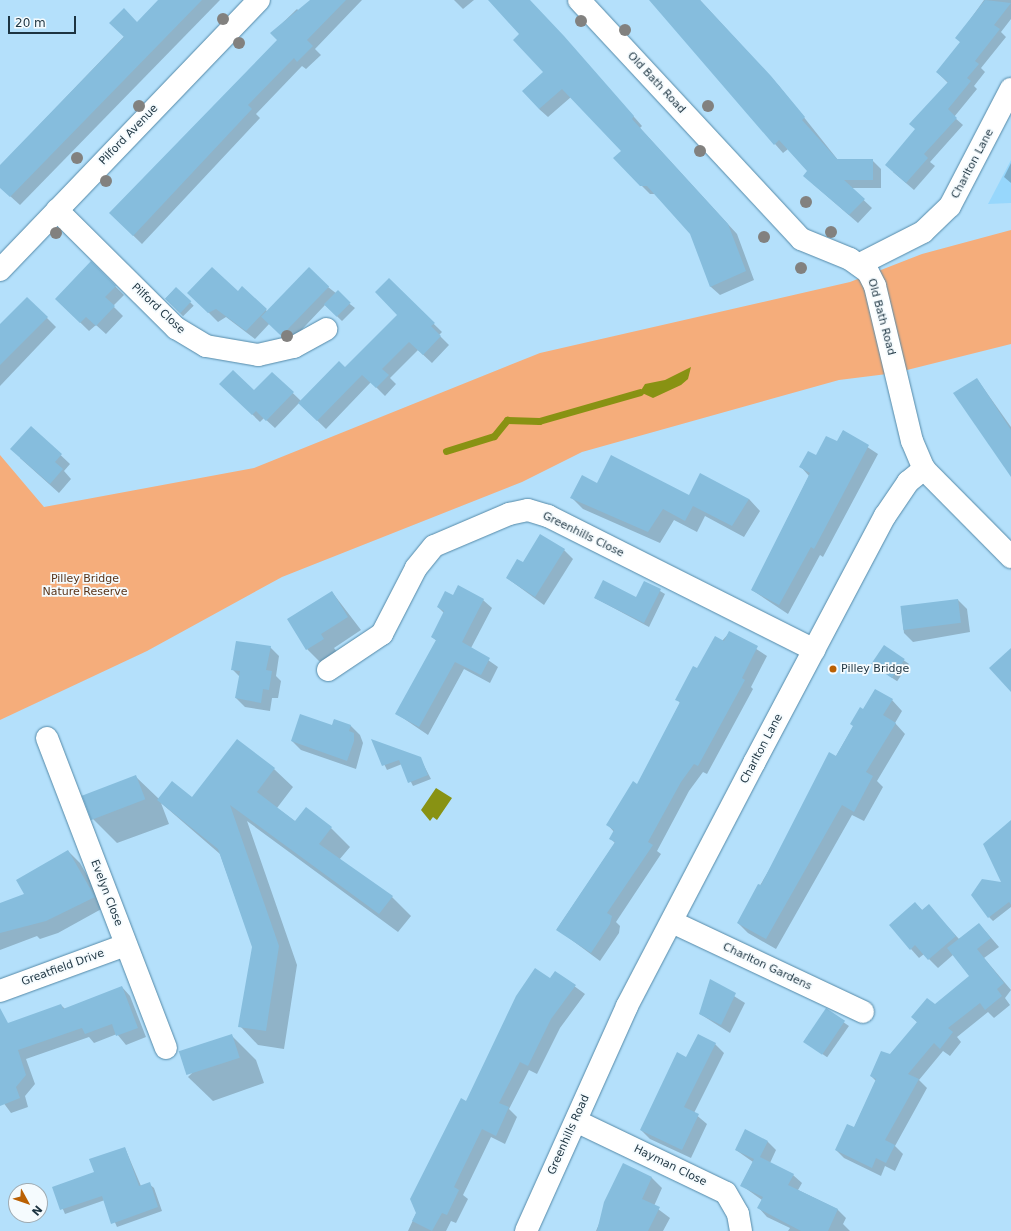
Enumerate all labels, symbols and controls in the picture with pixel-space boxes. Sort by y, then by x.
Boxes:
scale bar [10,8,78,34]
text: 20 m [15,16,46,30]
street label: Old Bath Road [624,50,688,116]
street label: Pilford Avenue [97,102,161,168]
street label: Charlton Lane [949,127,997,201]
street label: Old Bath Road [864,277,898,357]
street label: Pilford Close [129,281,187,337]
street label: Greenhills Close [540,510,626,560]
park label: Pilley Bridge Nature Reserve [42,573,128,599]
place label: Pilley Bridge [841,662,909,676]
marker: Pilley Bridge [828,664,838,674]
street label: Charlton Lane [738,712,786,786]
street label: Evelyn Close [87,858,125,928]
street label: Charlton Gardens [720,941,814,993]
street label: Greatfield Drive [20,947,106,989]
street label: Greenhills Road [545,1093,593,1177]
street label: Hayman Close [631,1143,709,1189]
north arrow [8,1183,48,1223]
text: N [29,1203,45,1218]

